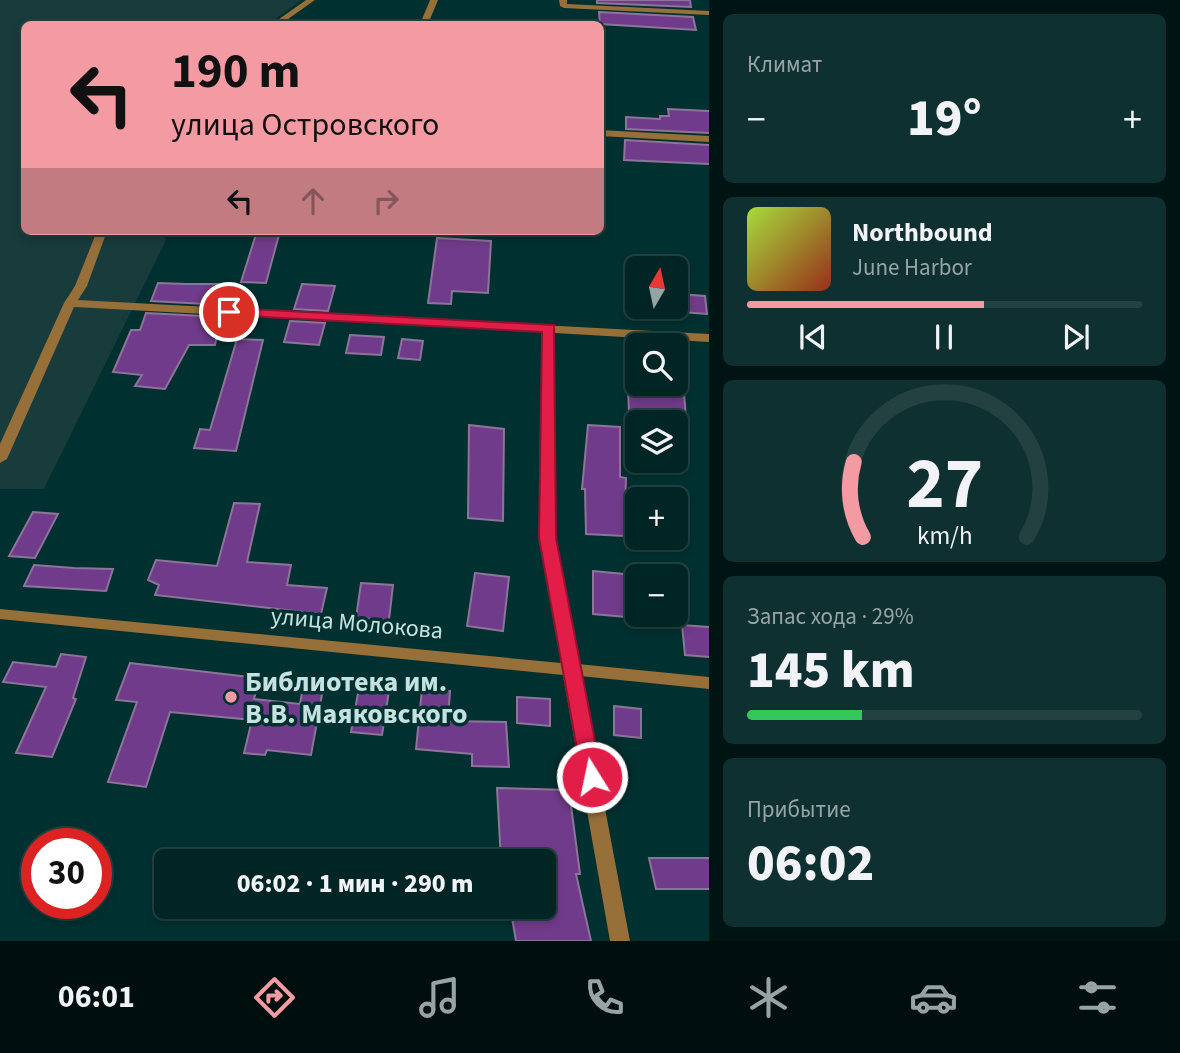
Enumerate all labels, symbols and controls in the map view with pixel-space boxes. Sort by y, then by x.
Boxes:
text: 190 m [171,37,300,107]
text: Климат [747,48,822,81]
icon: left [56,49,147,140]
text: 19° [907,82,982,156]
text: − [747,93,766,147]
text: + [1123,93,1142,147]
text: улица Островского [171,102,439,148]
icon: left [221,182,259,220]
icon: ahead [294,182,332,220]
icon: right [367,182,405,220]
text: Northbound [852,214,993,251]
text: June Harbor [852,251,972,284]
north arrow [625,256,688,318]
map controls [625,256,688,627]
pin [199,282,259,342]
icon: arrive [210,293,248,331]
icon: previous [794,318,832,356]
icon: pause [925,318,963,356]
icon: next [1057,318,1095,356]
button: search [625,333,688,396]
button: layers [625,410,688,473]
text: 27 [906,432,983,536]
button: + [625,487,688,550]
text: km/h [917,517,972,553]
button: − [625,564,688,627]
street label: улица Молокова [269,599,444,648]
text: Запас хода · 29% [747,600,914,633]
text: 145 km [747,634,915,708]
place label: Библиотека им. В.В. Маяковского [245,662,467,734]
marker: Библиотека им. В.В. Маяковского [223,689,239,705]
position arrow [555,740,629,814]
text: Прибытие [747,793,851,826]
text: 06:02 [747,827,874,901]
speed limit sign: 30 [21,828,112,919]
text: 06:02 · 1 мин · 290 m [237,865,473,902]
icon: directions [250,973,299,1022]
icon: music [415,973,464,1022]
icon: phone [580,973,629,1022]
icon: climate [744,973,793,1022]
icon: car [909,973,958,1022]
icon: filters [1073,973,1122,1022]
text: 06:01 [58,974,135,1020]

